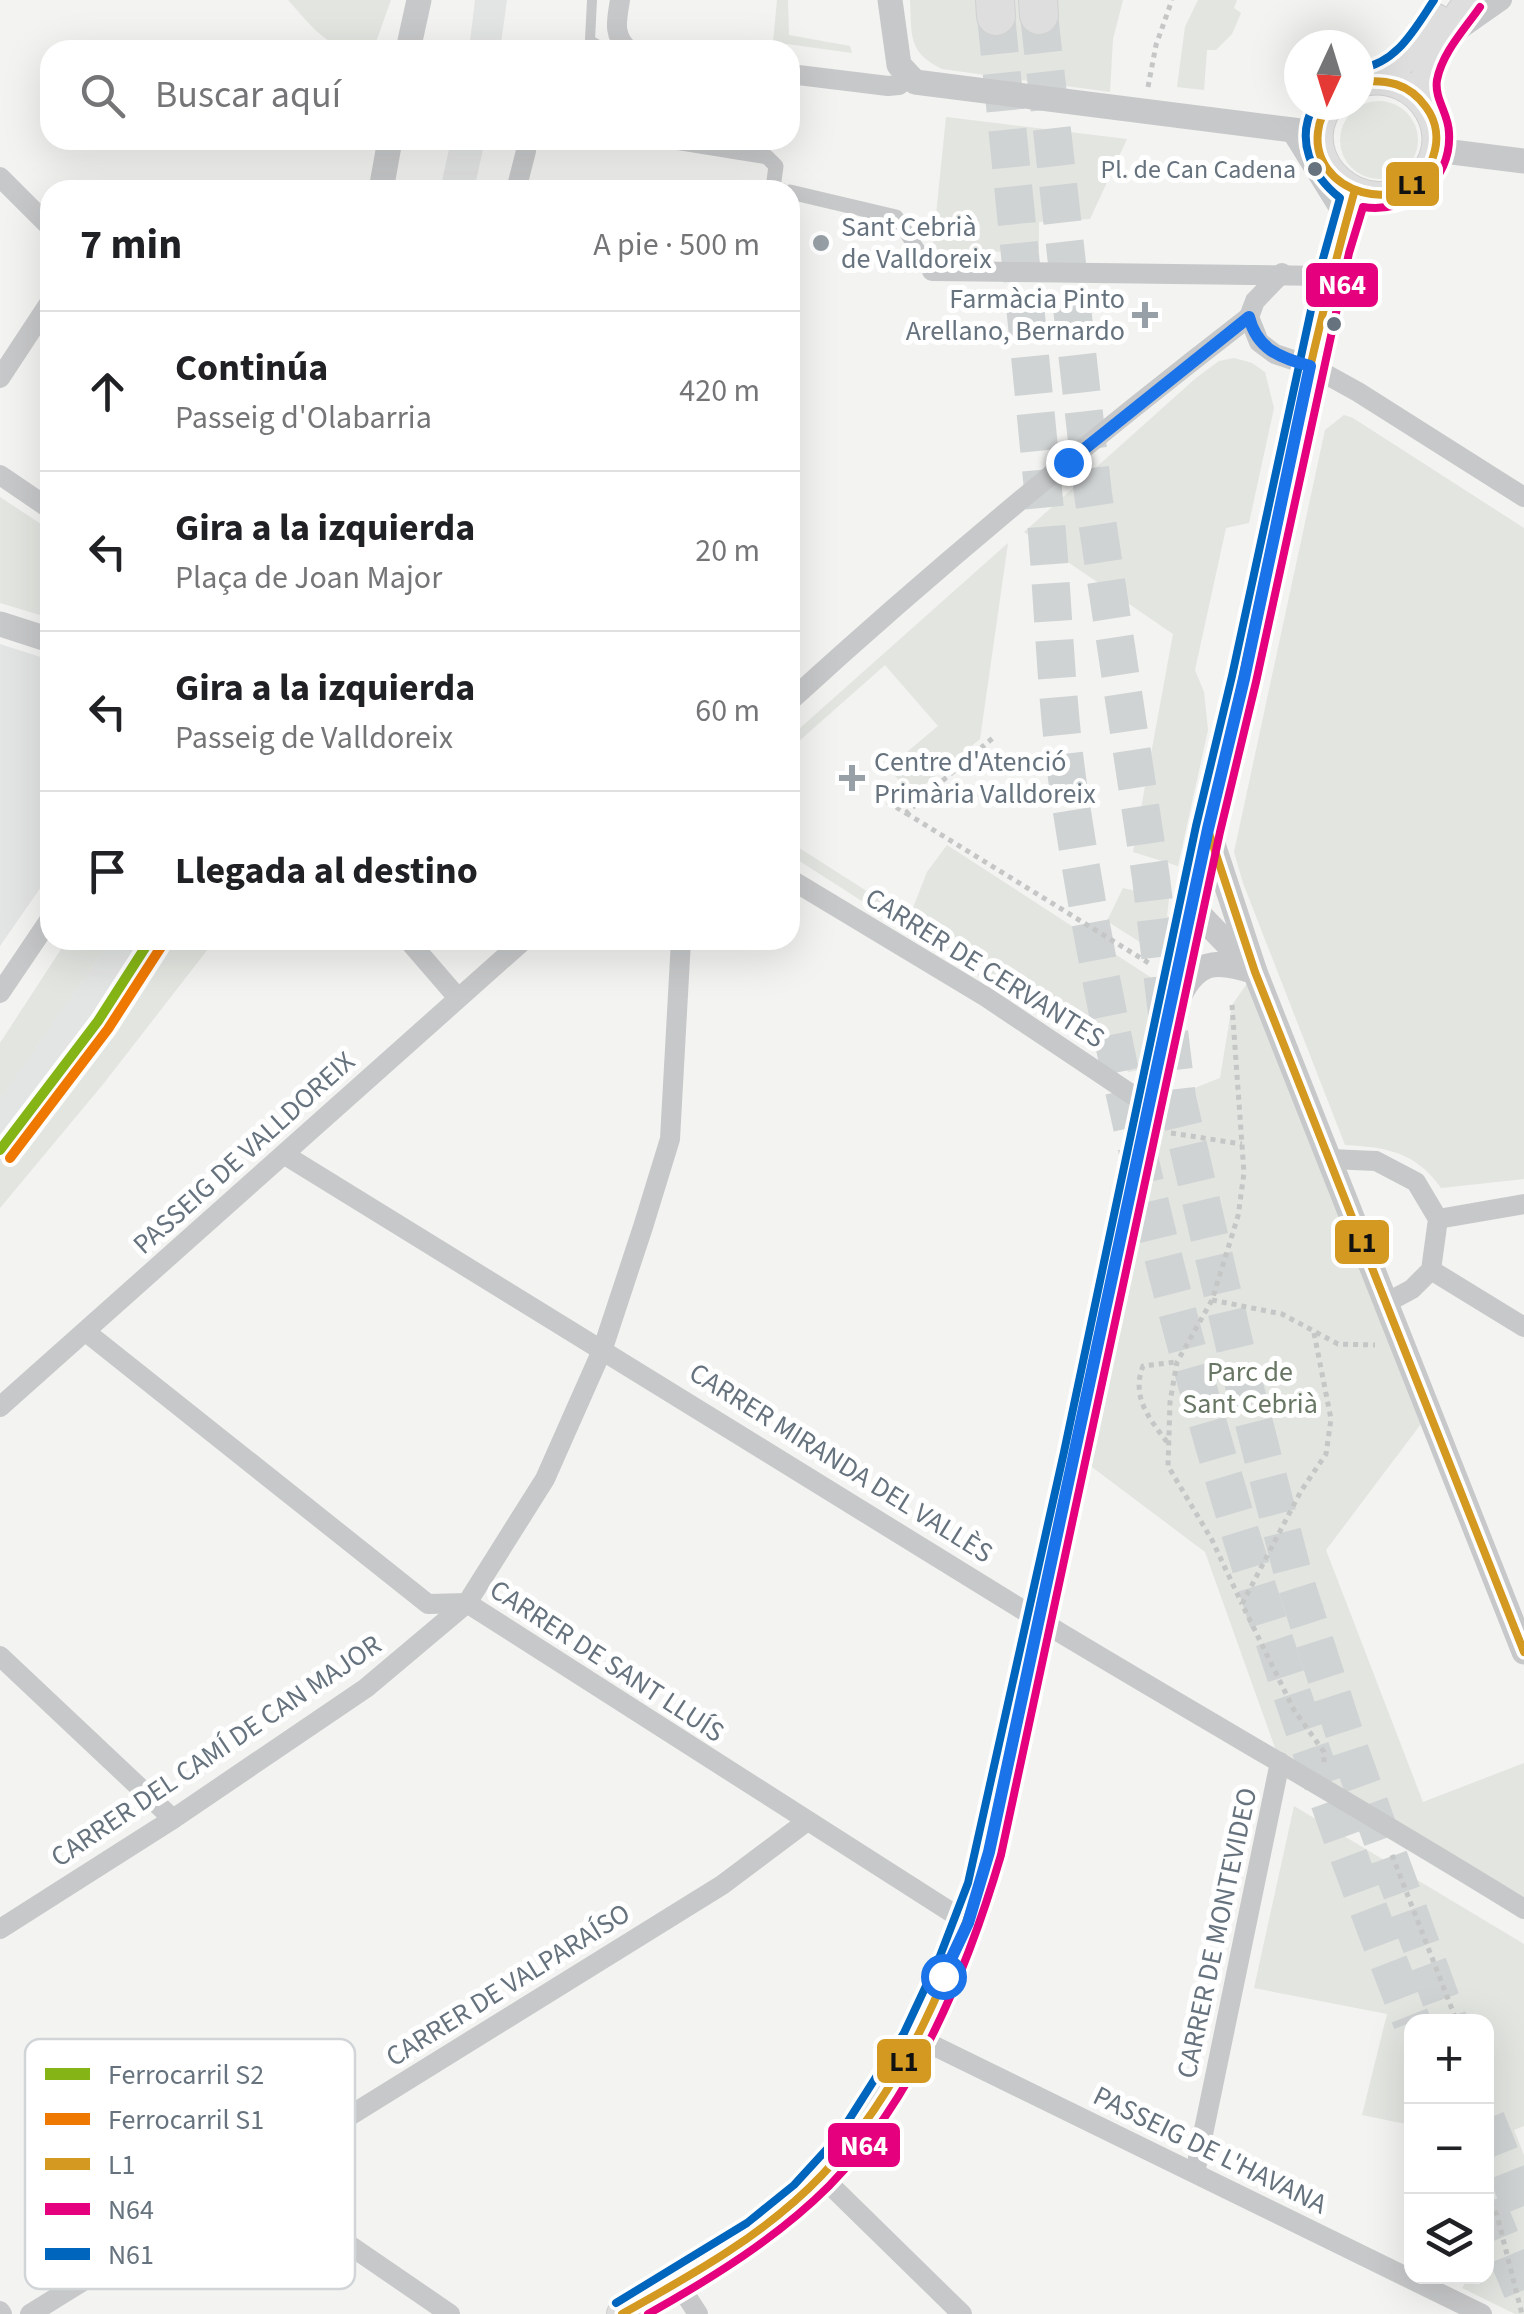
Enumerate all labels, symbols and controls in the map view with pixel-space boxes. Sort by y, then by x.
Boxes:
north arrow [1284,30,1374,120]
search box [40,40,800,150]
icon: search [75,68,130,123]
text: Buscar aquí [155,68,341,122]
place label: Pl. de Can Cadena [1100,151,1296,188]
marker: Pl. de Can Cadena [1305,159,1325,179]
line badge: L1 [1384,160,1441,208]
text: L1 [1397,165,1427,205]
place label: Sant Cebrià de Valldoreix [841,207,992,279]
text: 7 min [80,215,182,275]
text: A pie · 500 m [593,222,760,268]
marker: Sant Cebrià de Valldoreix [810,232,832,254]
line badge: N64 [1304,261,1380,309]
text: N64 [1318,265,1366,305]
place label: Farmàcia Pinto Arellano, Bernardo [906,279,1125,351]
marker: Farmàcia Pinto Arellano, Bernardo [1134,304,1156,326]
unlabelled marker [1324,314,1344,334]
text: Continúa [175,341,328,395]
icon: ahead [80,364,135,419]
text: 420 m [679,368,760,414]
text: Passeig d'Olabarria [175,395,432,441]
route end [1046,440,1092,486]
text: Gira a la izquierda [175,501,475,555]
icon: left [80,524,135,579]
text: 20 m [695,528,760,574]
text: Plaça de Joan Major [175,555,442,601]
text: Gira a la izquierda [175,661,475,715]
icon: left [80,684,135,739]
text: 60 m [695,688,760,734]
text: Passeig de Valldoreix [175,715,453,761]
place label: Centre d'Atenció Primària Valldoreix [874,742,1096,814]
marker: Centre d'Atenció Primària Valldoreix [839,765,865,791]
icon: arrive [80,844,135,899]
text: Llegada al destino [175,844,478,898]
street label: CARRER DE CERVANTES [857,878,1113,1058]
street label: PASSEIG DE VALLDOREIX [124,1042,364,1264]
line badge: L1 [1333,1218,1391,1266]
text: L1 [1347,1223,1377,1263]
park label: Parc de Sant Cebrià [1182,1352,1318,1424]
street label: CARRER MIRANDA DEL VALLÈS [681,1353,1001,1573]
street label: CARRER DE SANT LLUÍS [482,1570,732,1752]
street label: CARRER DEL CAMÍ DE CAN MAJOR [43,1625,389,1877]
street label: CARRER DE MONTEVIDEO [1167,1784,1267,2082]
street label: CARRER DE VALPARAÍSO [378,1893,638,2077]
route start [921,1954,967,2000]
map controls [1404,2014,1494,2284]
button: + [1404,2014,1494,2104]
line badge: L1 [875,2037,933,2085]
legend [25,2039,355,2289]
text: L1 [889,2042,919,2082]
text: Ferrocarril S2 [108,2055,264,2095]
street label: PASSEIG DE L'HAVANA [1086,2076,1334,2224]
text: Ferrocarril S1 [108,2100,264,2140]
button: − [1404,2104,1494,2194]
line badge: N64 [826,2121,902,2169]
text: N64 [840,2126,888,2166]
text: L1 [108,2145,136,2185]
text: N64 [108,2190,154,2230]
button: layers [1404,2194,1494,2284]
text: N61 [108,2235,154,2275]

